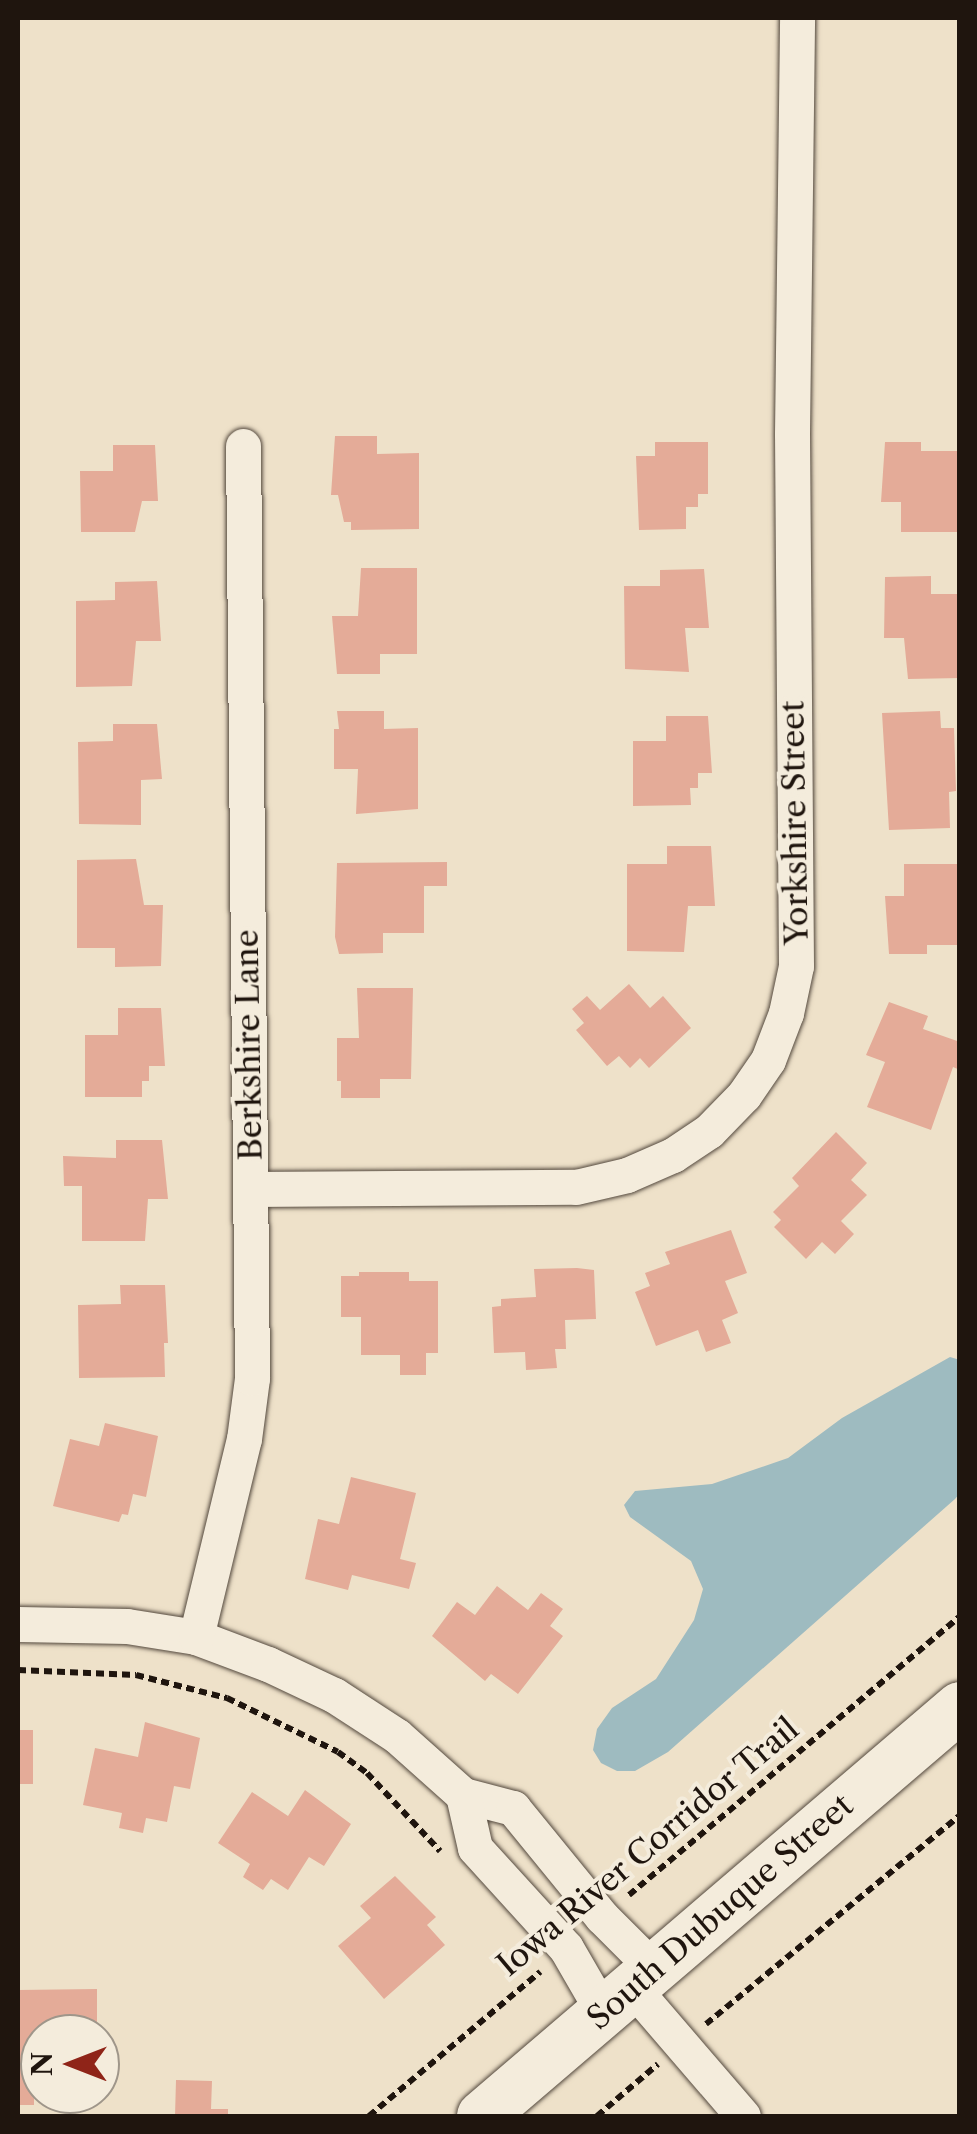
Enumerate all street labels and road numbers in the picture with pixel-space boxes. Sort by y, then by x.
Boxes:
street label: Yorkshire Street [774,700,816,946]
street label: Berkshire Lane [228,929,270,1161]
street label: Iowa River Corridor Trail [489,1709,807,1985]
street label: South Dubuque Street [579,1786,861,2038]

